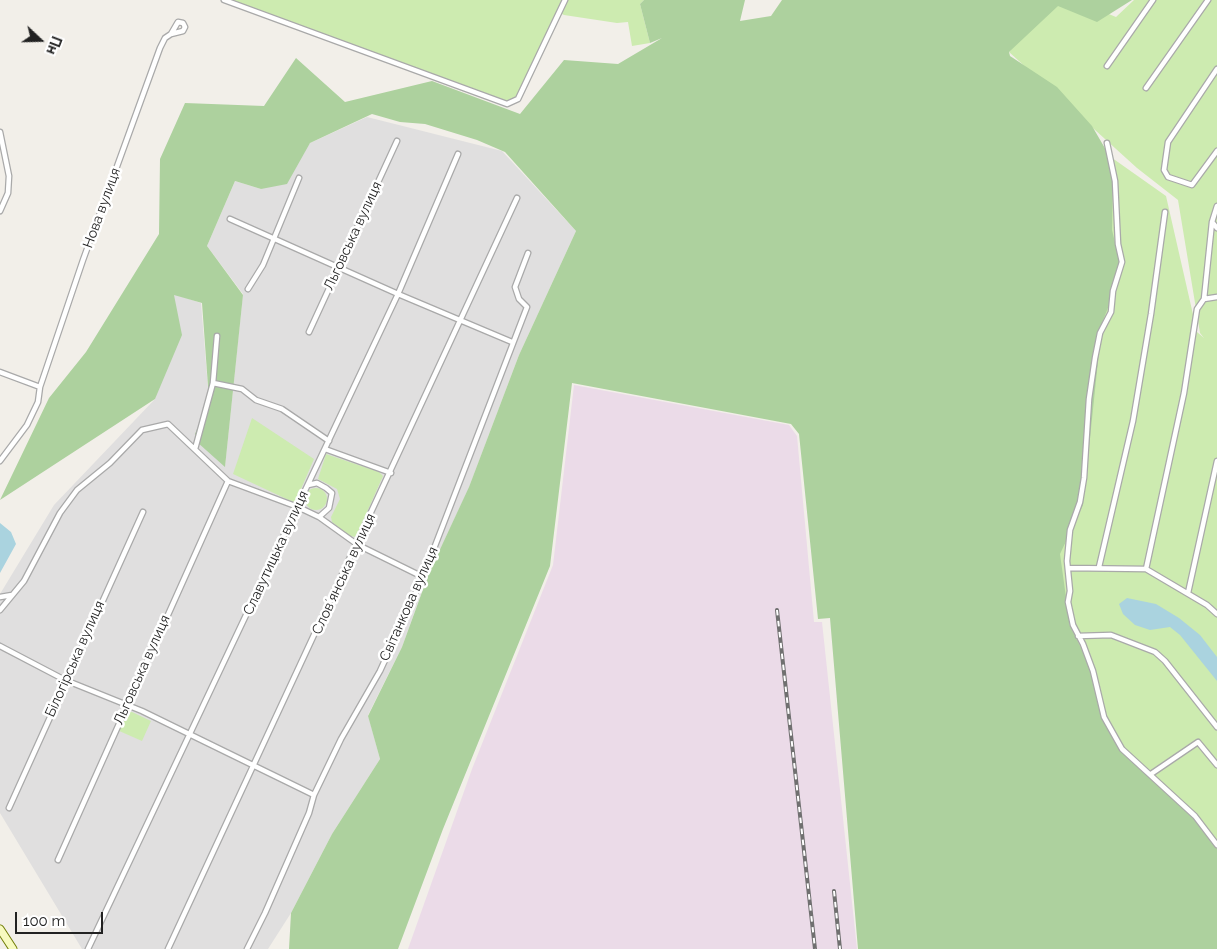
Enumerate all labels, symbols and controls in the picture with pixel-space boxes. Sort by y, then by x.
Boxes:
north arrow [15,15,65,65]
text: Пн [43,34,65,57]
street label: Нова вулиця [80,166,124,250]
street label: Льговська вулиця [320,179,386,293]
street label: Славутицька вулиця [240,488,312,618]
street label: Словʼянська вулиця [309,511,379,637]
street label: Світанкова вулиця [376,544,442,664]
street label: Білогірська вулиця [42,598,108,720]
street label: Льговська вулиця [110,613,174,727]
scale bar [18,902,105,934]
text: 100 m [23,912,65,930]

